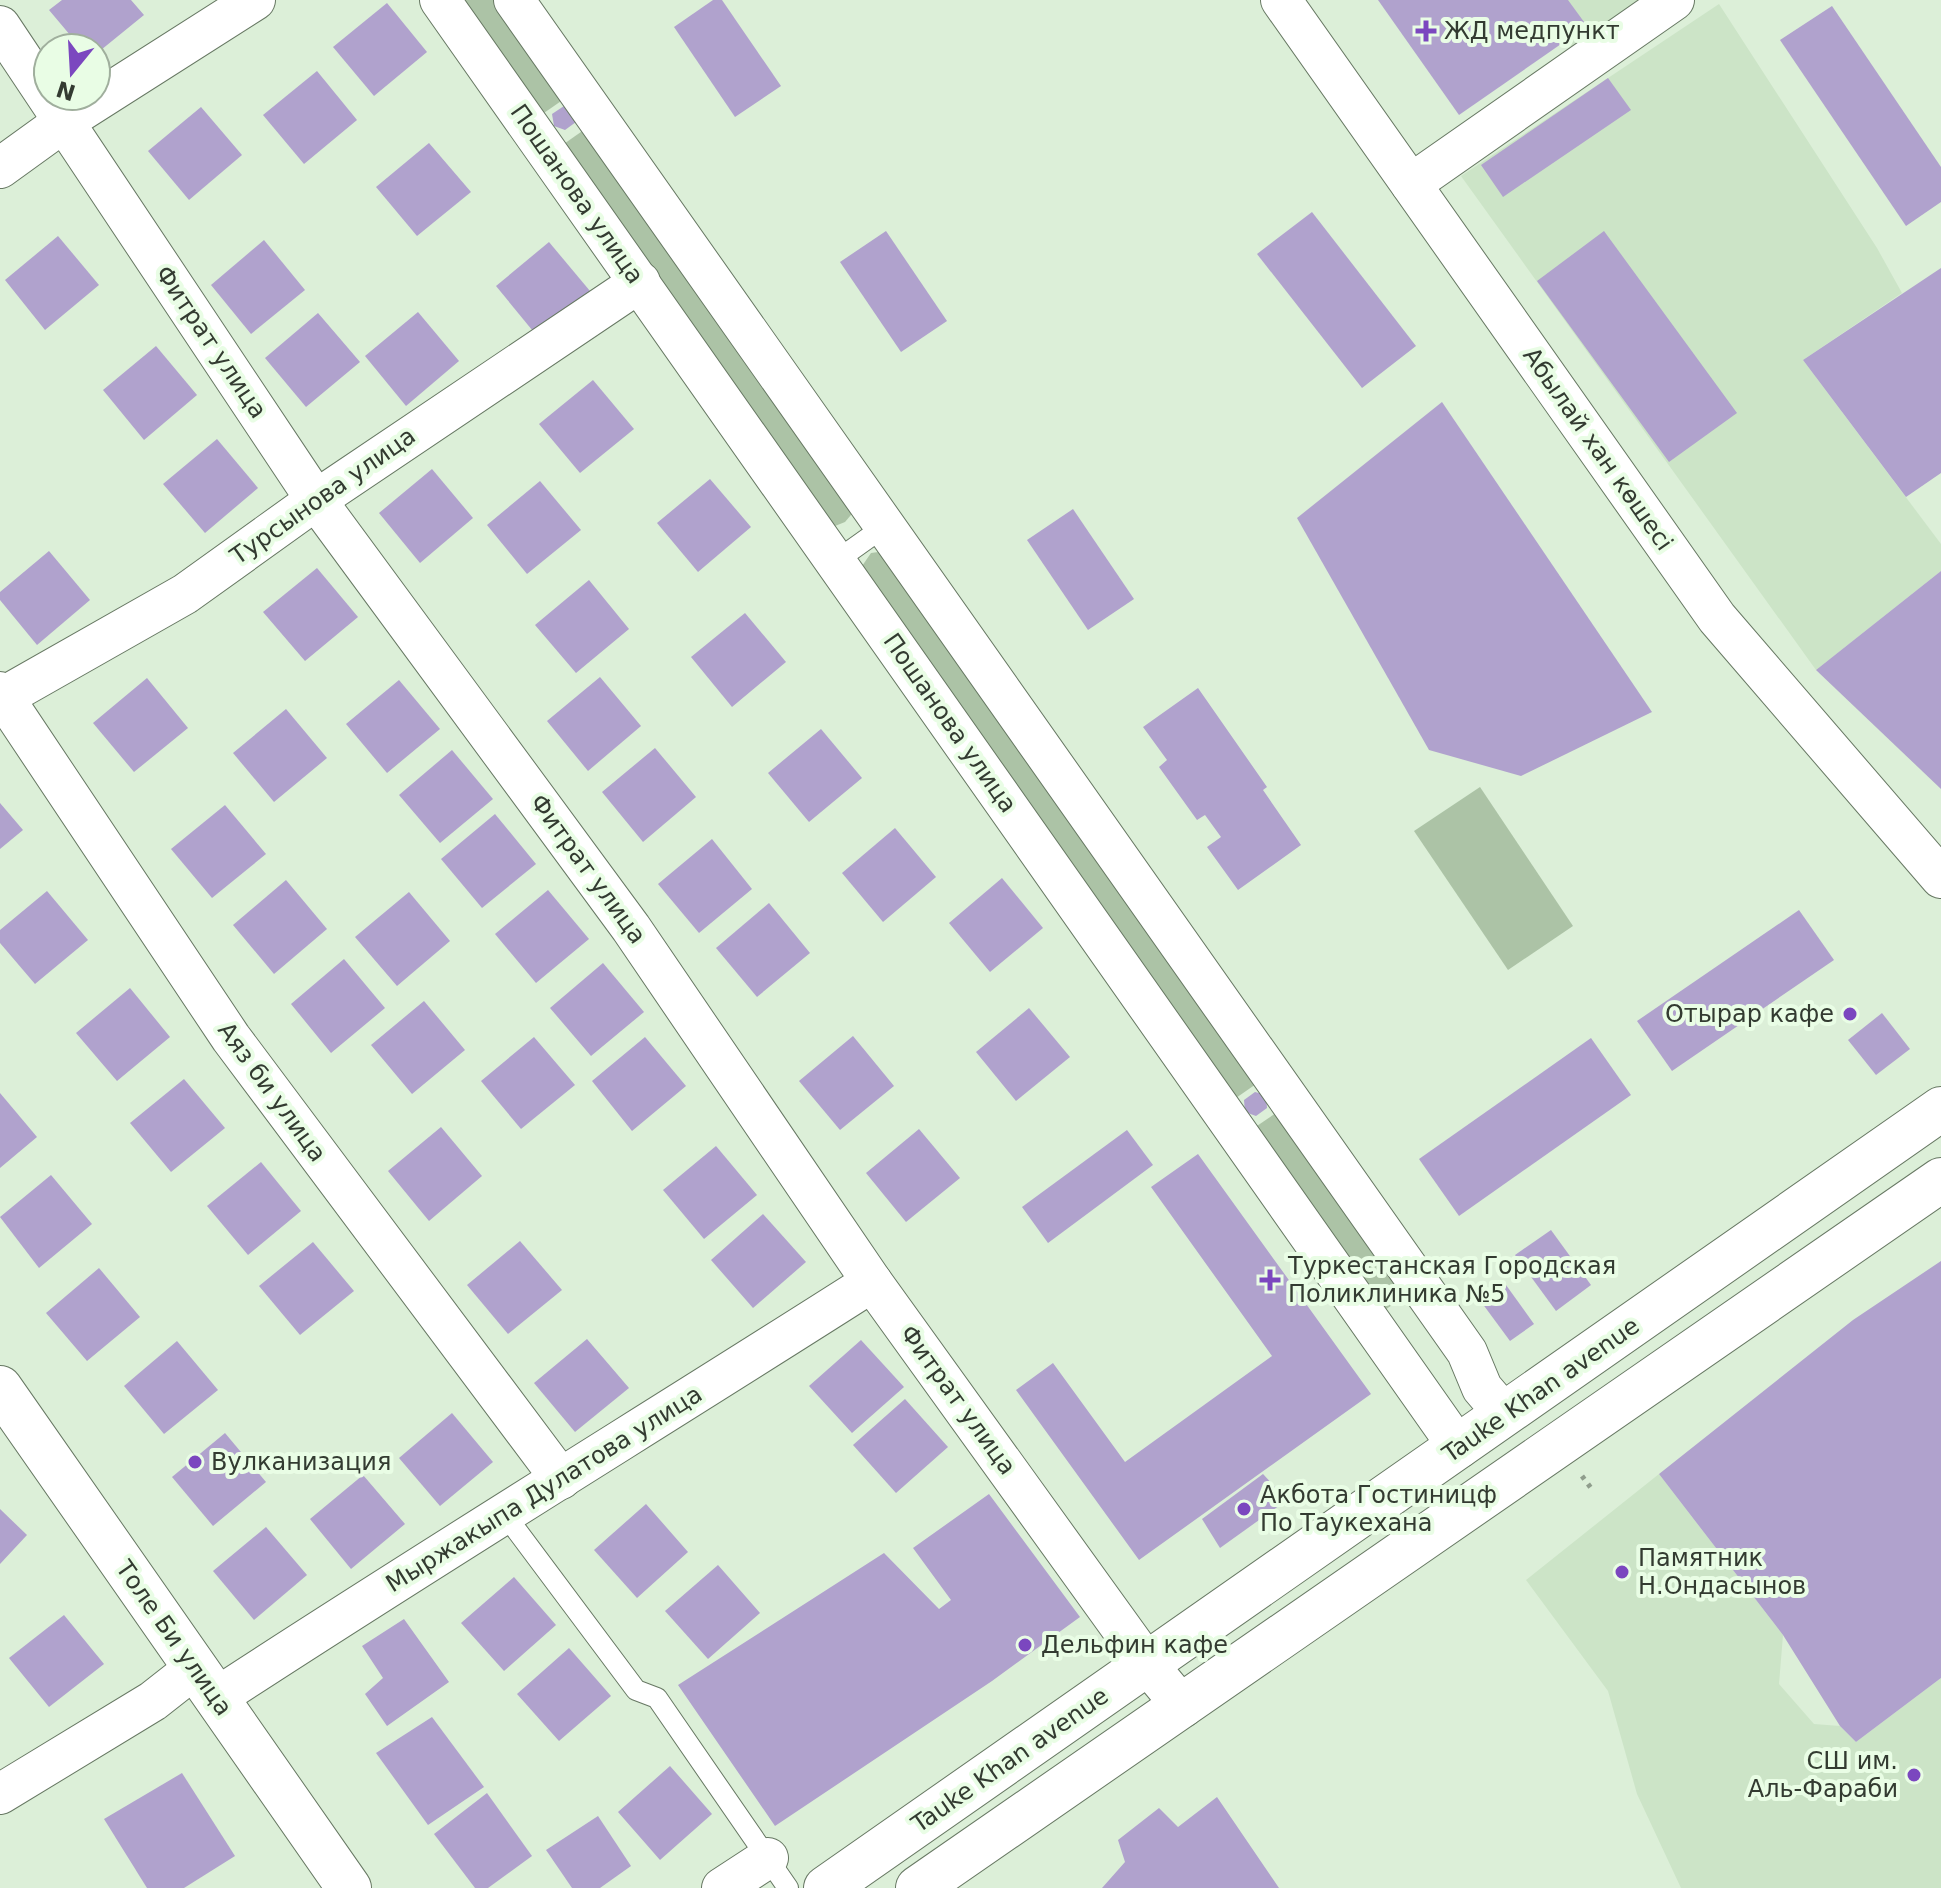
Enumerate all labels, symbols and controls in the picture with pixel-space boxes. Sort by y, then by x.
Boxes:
place label: ЖД медпункт [1444,17,1620,45]
marker: ЖД медпункт [1415,20,1437,42]
north arrow [32,32,112,112]
text: N [53,76,79,105]
street label: Пошанова улица [505,99,649,289]
street label: Фитрат улица [150,260,272,424]
street label: Абылай хан көшесі [1517,342,1679,556]
street label: Турсынова улица [224,422,421,571]
street label: Пошанова улица [878,628,1022,818]
street label: Фитрат улица [524,789,652,949]
place label: Отырар кафе [1665,1000,1834,1028]
marker: Отырар кафе [1841,1005,1859,1023]
street label: Аяз би улица [212,1017,332,1167]
place label: Туркестанская Городская Поликлиника №5 [1287,1252,1616,1308]
marker: Туркестанская Городская Поликлиника №5 [1259,1269,1281,1291]
street label: Tauke Khan avenue [1437,1312,1645,1469]
street label: Фитрат улица [894,1320,1022,1480]
street label: Мыржакыпа Дулатова улица [381,1380,707,1598]
place label: Вулканизация [211,1448,391,1476]
marker: Вулканизация [186,1453,204,1471]
place label: Акбота Гостиницф По Таукехана [1260,1481,1497,1537]
marker: Акбота Гостиницф По Таукехана [1235,1500,1253,1518]
place label: Памятник Н.Ондасынов [1638,1544,1806,1600]
street label: Толе Би улица [109,1554,238,1721]
marker: Памятник Н.Ондасынов [1613,1563,1631,1581]
place label: Дельфин кафе [1041,1631,1228,1659]
marker: Дельфин кафе [1016,1636,1034,1654]
street label: Tauke Khan avenue [906,1682,1114,1839]
place label: СШ им. Аль-Фараби [1748,1747,1898,1803]
marker: СШ им. Аль-Фараби [1905,1766,1923,1784]

